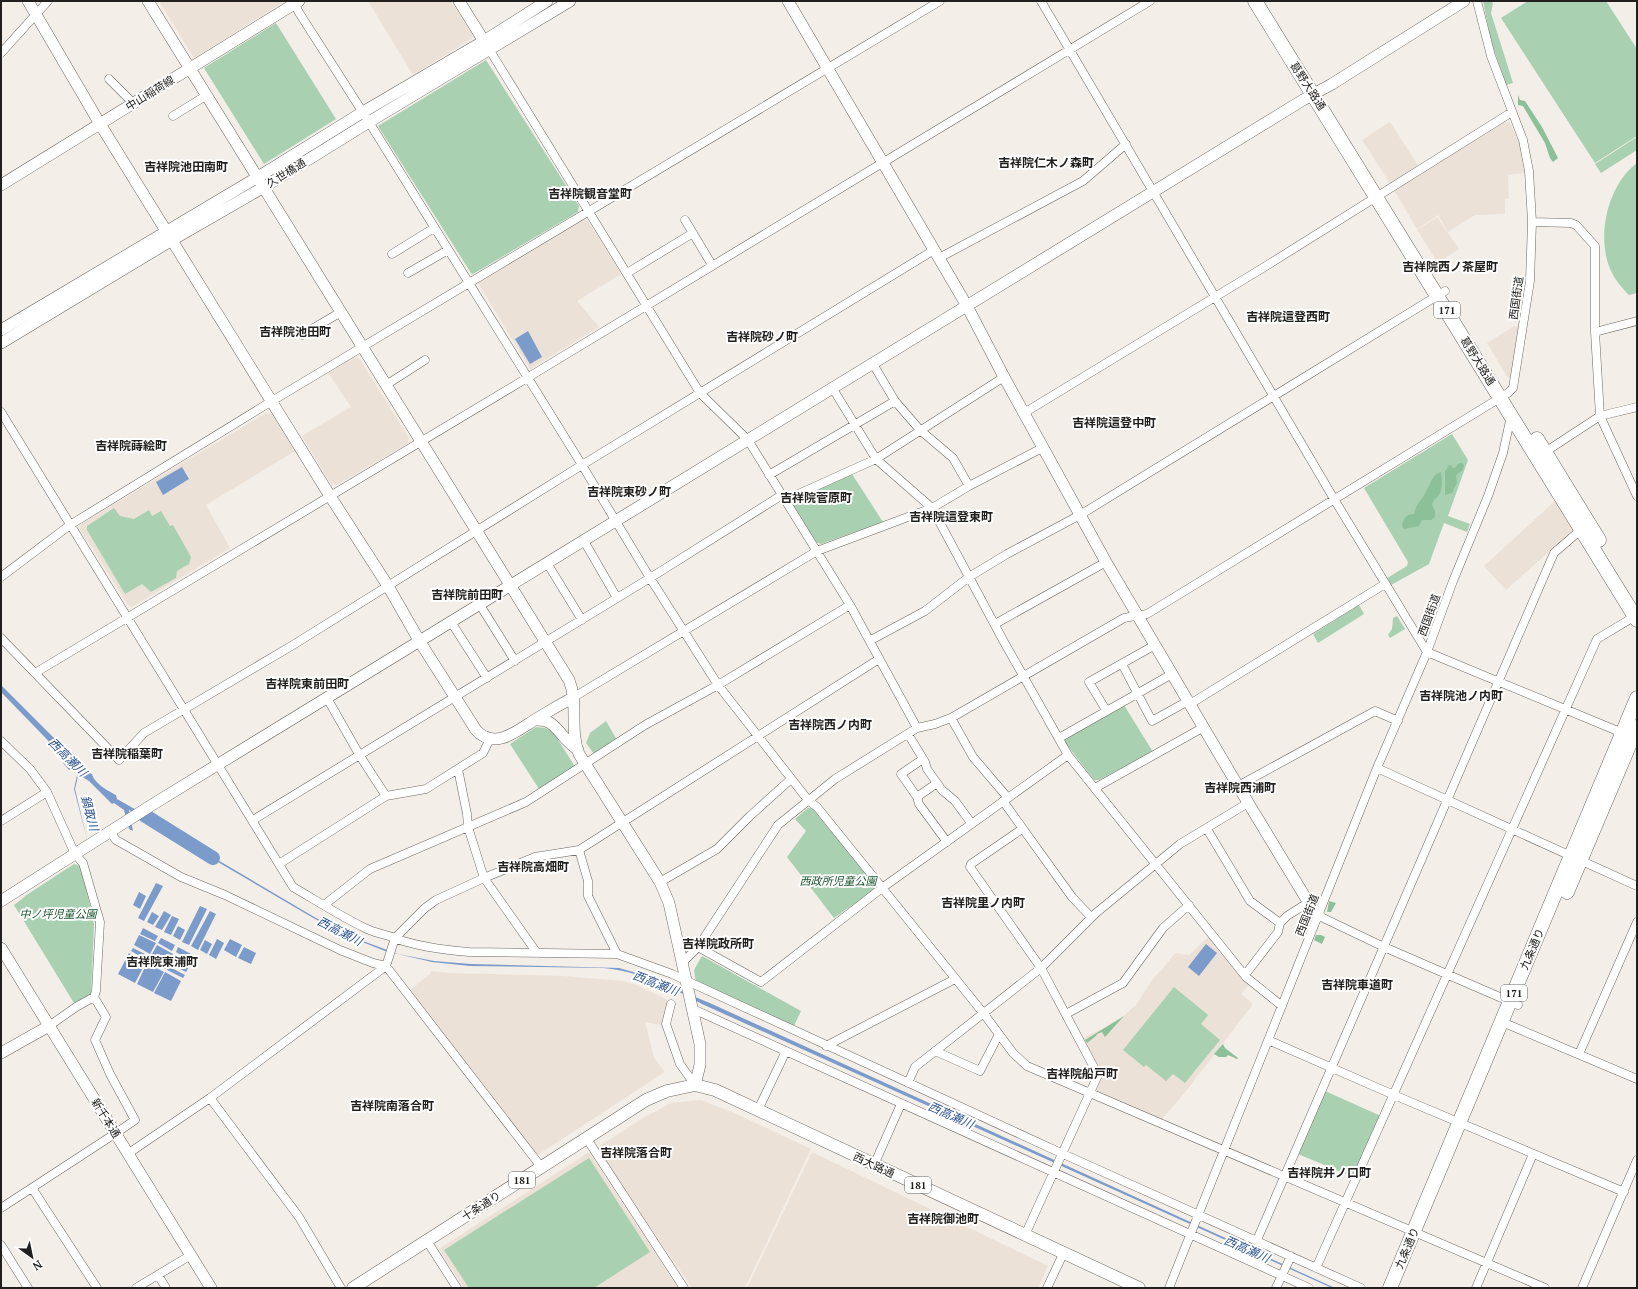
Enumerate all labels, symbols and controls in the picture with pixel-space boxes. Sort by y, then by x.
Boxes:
street label: 葛野大路通 [1287,59,1329,113]
street label: 中山稲荷線 [123,72,177,114]
street label: 久世橋通 [264,155,308,191]
district label: 吉祥院仁木ノ森町 [998,155,1094,170]
district label: 吉祥院池田南町 [144,159,228,174]
district label: 吉祥院観音堂町 [548,186,632,201]
district label: 吉祥院西ノ茶屋町 [1402,259,1498,274]
street label: 西国街道 [1506,275,1526,321]
road number: 171 [1434,302,1460,318]
district label: 吉祥院這登西町 [1246,309,1330,324]
district label: 吉祥院池田町 [259,324,331,339]
district label: 吉祥院砂ノ町 [726,329,798,344]
street label: 葛野大路通 [1457,334,1499,388]
district label: 吉祥院這登中町 [1072,415,1156,430]
district label: 吉祥院蒔絵町 [95,438,167,453]
district label: 吉祥院東砂ノ町 [587,484,671,499]
district label: 吉祥院菅原町 [780,490,852,505]
district label: 吉祥院這登東町 [909,509,993,524]
district label: 吉祥院前田町 [431,587,503,602]
street label: 西国街道 [1415,592,1443,638]
district label: 吉祥院東前田町 [265,676,349,691]
district label: 吉祥院池ノ内町 [1419,688,1503,703]
district label: 吉祥院西ノ内町 [788,717,872,732]
water label: 西高瀬川 [46,735,92,781]
district label: 吉祥院稲葉町 [91,746,163,761]
district label: 吉祥院西浦町 [1204,780,1276,795]
water label: 鍋取川 [78,794,102,834]
district label: 吉祥院高畑町 [497,859,569,874]
park label: 西政所児童公園 [800,874,878,888]
street label: 西国街道 [1292,892,1322,938]
district label: 吉祥院里ノ内町 [941,895,1025,910]
park label: 中ノ坪児童公園 [20,907,98,921]
water label: 西高瀬川 [315,913,367,949]
street label: 九条通り [1517,926,1547,972]
district label: 吉祥院政所町 [682,936,754,951]
district label: 吉祥院東浦町 [126,954,198,969]
water label: 西高瀬川 [631,967,683,999]
district label: 吉祥院車道町 [1321,977,1393,992]
road number: 171 [1501,985,1527,1001]
district label: 吉祥院船戸町 [1046,1066,1118,1081]
street label: 新千本通 [88,1096,124,1140]
district label: 吉祥院南落合町 [350,1098,434,1113]
water label: 西高瀬川 [926,1098,978,1132]
district label: 吉祥院落合町 [600,1145,672,1160]
street label: 西大路通 [851,1149,897,1181]
district label: 吉祥院井ノ口町 [1287,1165,1371,1180]
road number: 181 [509,1172,535,1188]
road number: 181 [905,1177,931,1193]
street label: 十条通り [459,1188,503,1224]
district label: 吉祥院御池町 [907,1211,979,1226]
street label: 九条通り [1392,1225,1422,1271]
water label: 西高瀬川 [1222,1232,1274,1266]
north arrow [12,1237,52,1277]
text: N [30,1257,45,1274]

